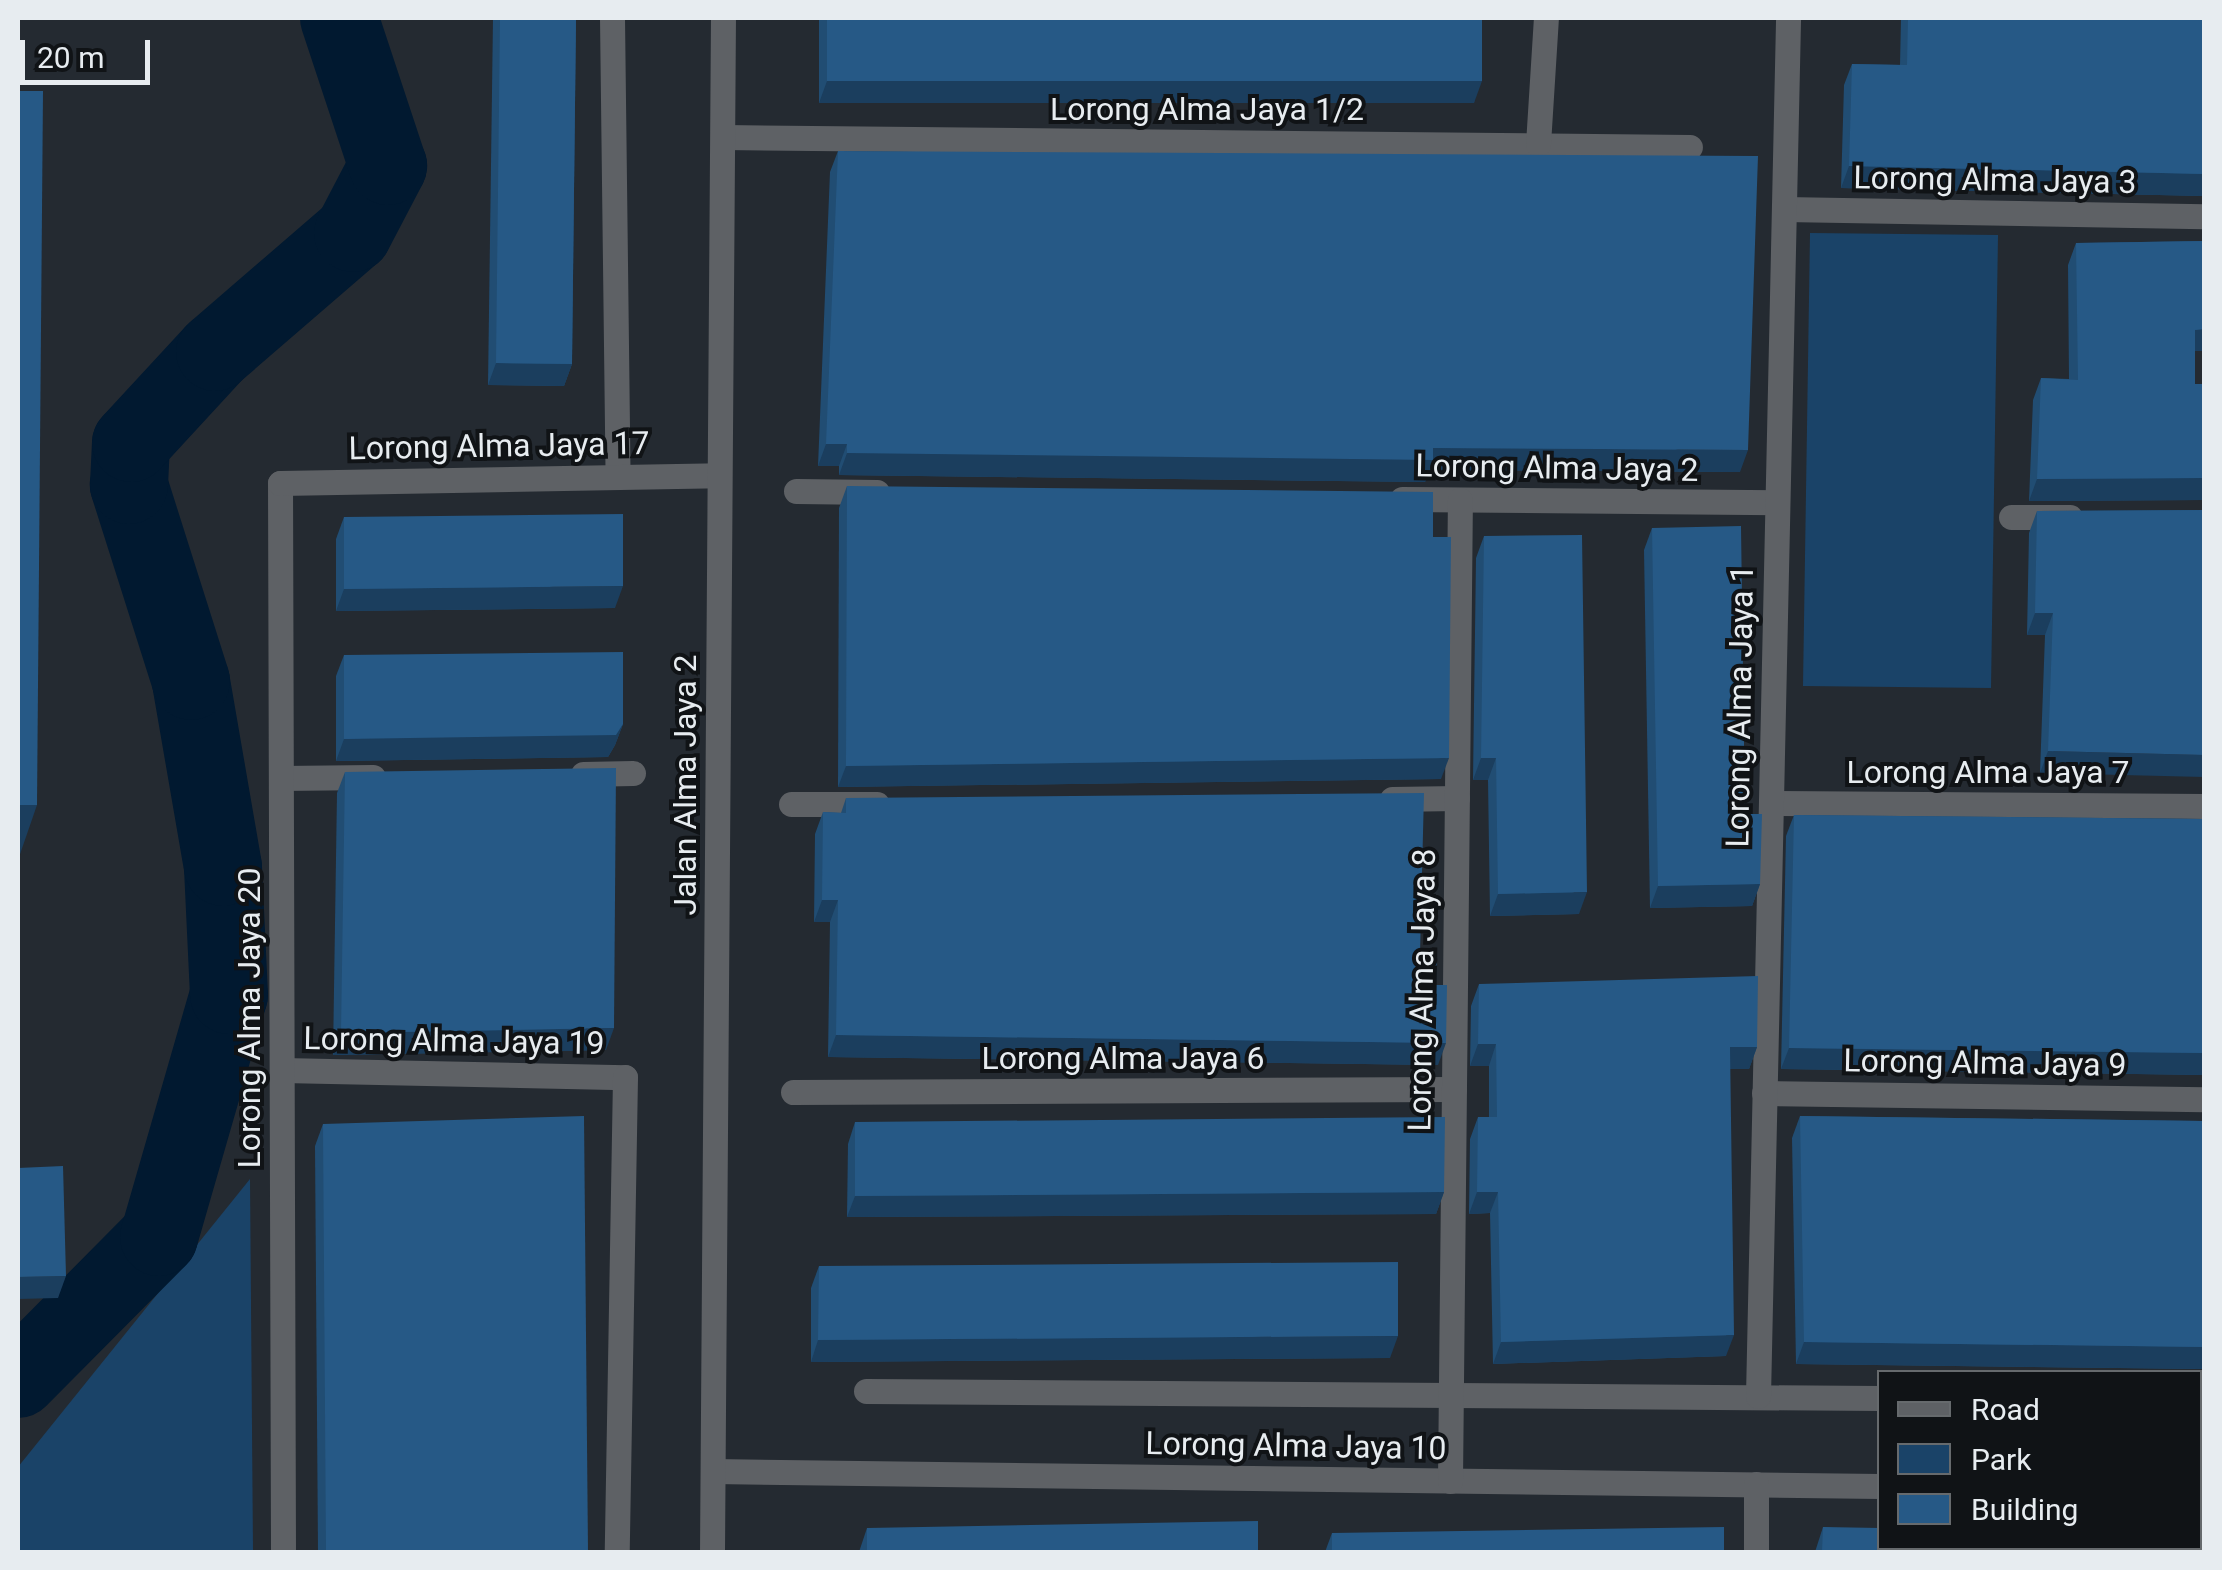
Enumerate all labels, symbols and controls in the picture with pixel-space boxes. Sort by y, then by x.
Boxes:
scale bar [25,20,155,82]
text: 20 m [37,40,104,75]
street label: Lorong Alma Jaya 1/2 [1050,90,1364,128]
street label: Lorong Alma Jaya 3 [1853,158,2137,202]
street label: Lorong Alma Jaya 17 [348,424,650,468]
street label: Lorong Alma Jaya 2 [1415,446,1699,490]
street label: Lorong Alma Jaya 1 [1718,564,1762,848]
street label: Jalan Alma Jaya 2 [666,655,704,915]
street label: Lorong Alma Jaya 7 [1847,753,2129,791]
street label: Lorong Alma Jaya 8 [1400,848,1444,1132]
street label: Lorong Alma Jaya 20 [230,868,268,1168]
street label: Lorong Alma Jaya 19 [303,1019,605,1063]
street label: Lorong Alma Jaya 6 [982,1039,1264,1077]
street label: Lorong Alma Jaya 9 [1843,1041,2127,1085]
legend [1877,1370,2202,1550]
text: Road [1971,1392,2040,1427]
street label: Lorong Alma Jaya 10 [1145,1424,1447,1468]
text: Park [1971,1442,2031,1477]
text: Building [1971,1492,2078,1527]

